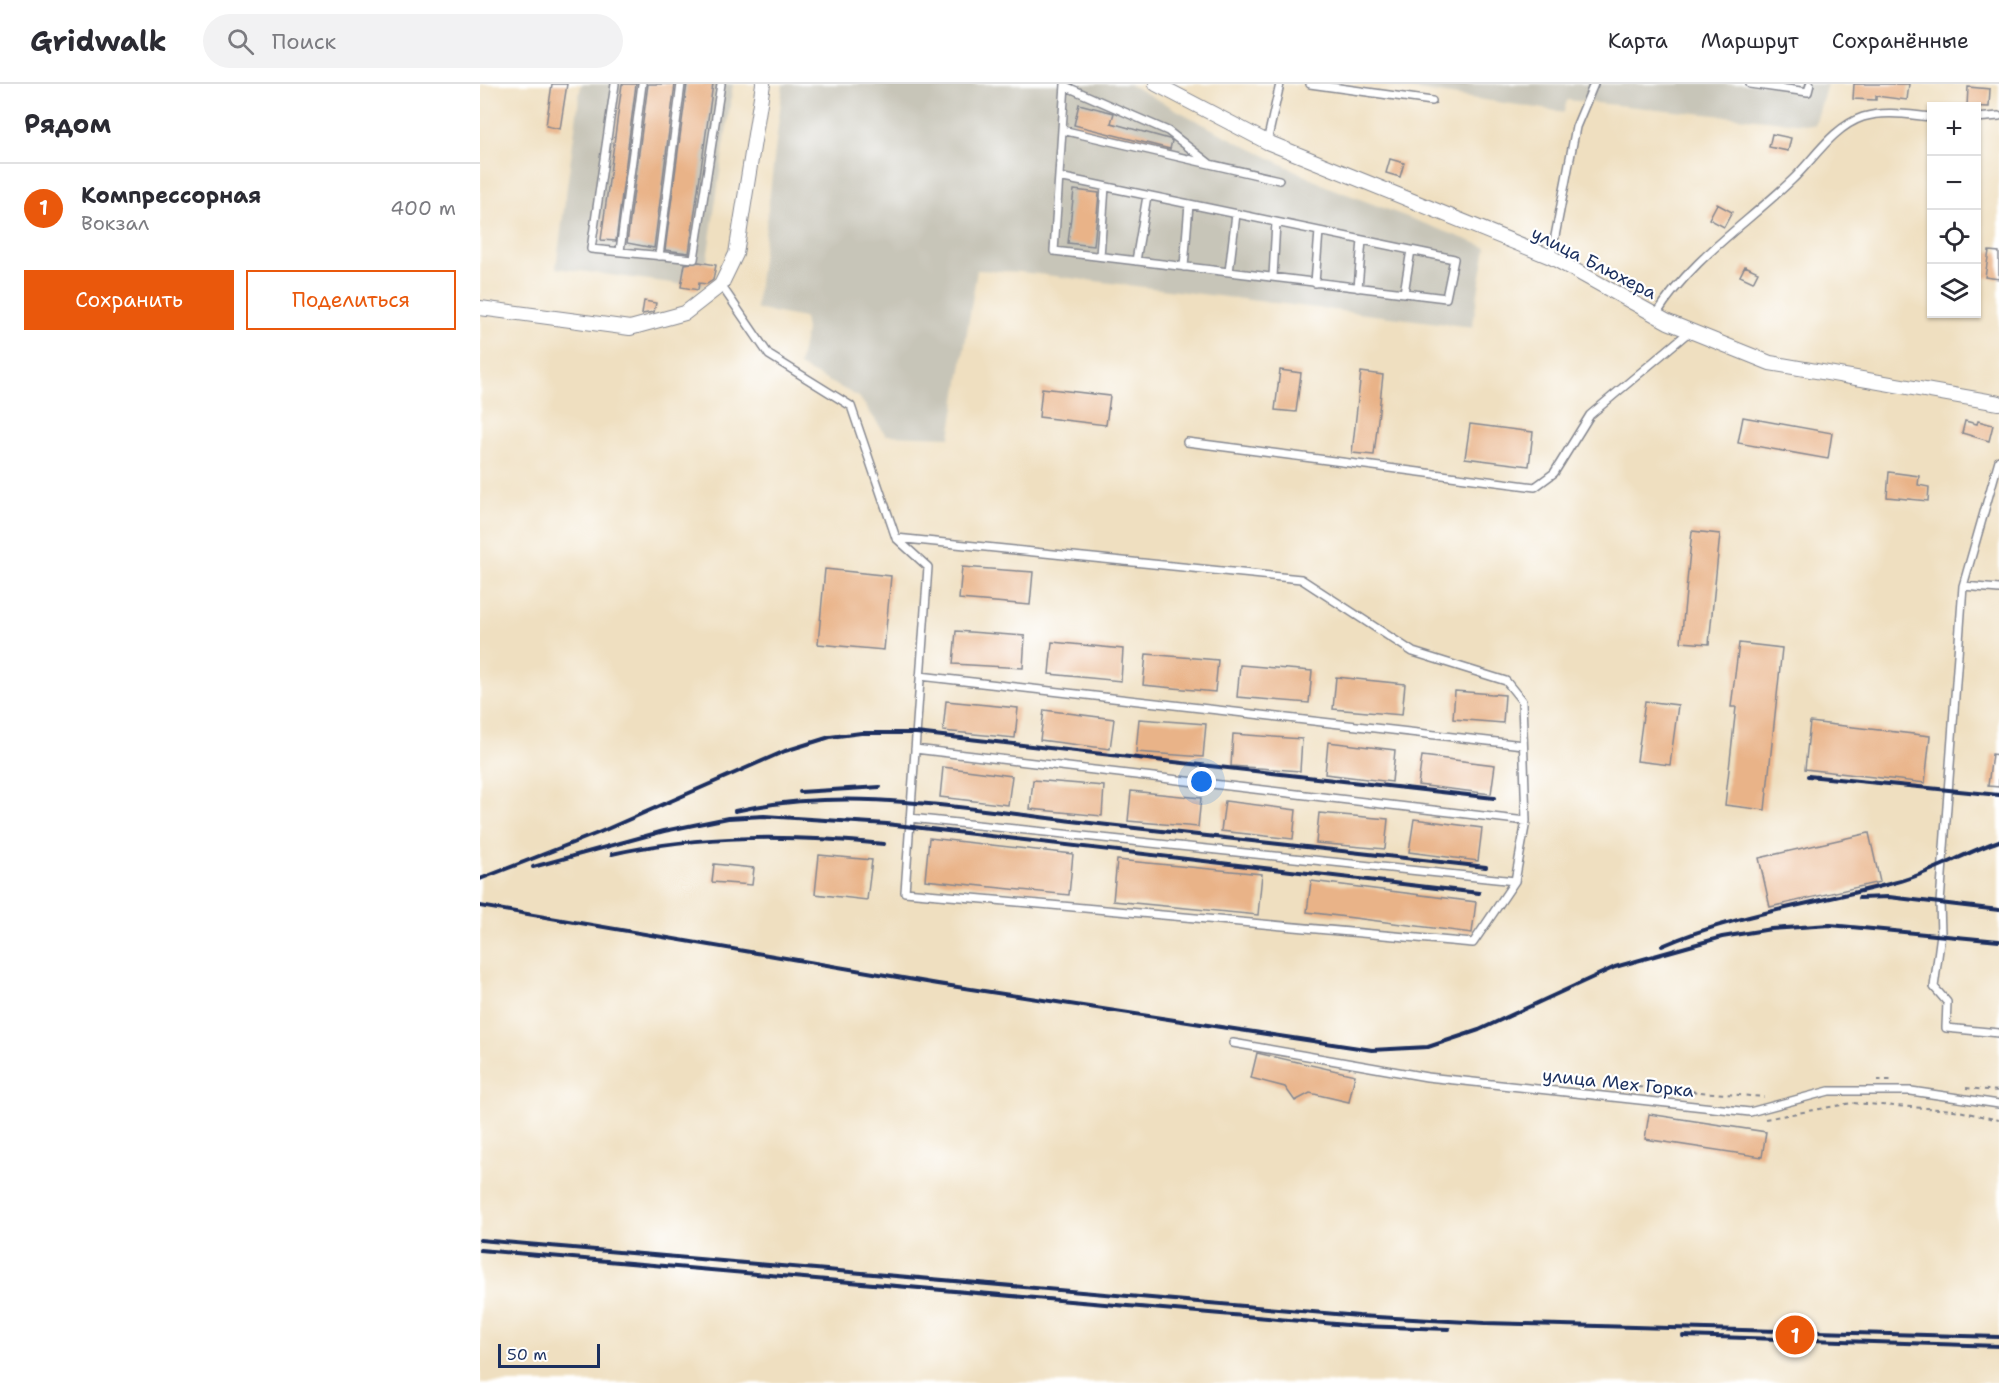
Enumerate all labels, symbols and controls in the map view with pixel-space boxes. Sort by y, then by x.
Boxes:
search box [203,14,623,68]
text: Gridwalk [30,22,167,60]
icon: search [224,25,257,58]
text: Поиск [272,27,336,56]
text: Карта [1608,27,1668,55]
text: Маршрут [1701,27,1799,55]
text: Сохранённые [1832,27,1969,55]
map controls [1927,102,1981,318]
button: + [1927,102,1981,156]
text: Рядом [24,106,111,141]
button: − [1927,156,1981,210]
text: Компрессорная [81,181,261,210]
text: 1 [39,195,48,221]
text: 400 m [390,195,456,221]
text: Вокзал [81,210,149,236]
button: locate [1927,210,1981,264]
street label: улица Блюхера [1527,221,1661,305]
button: layers [1927,264,1981,318]
button: Сохранить [24,270,234,330]
button: Поделиться [246,270,456,330]
your location [1187,767,1216,796]
street label: улица Мех Горка [1541,1063,1695,1103]
pin: 1 [1776,1312,1814,1358]
scale bar [498,1341,600,1368]
text: 50 m [507,1344,547,1365]

